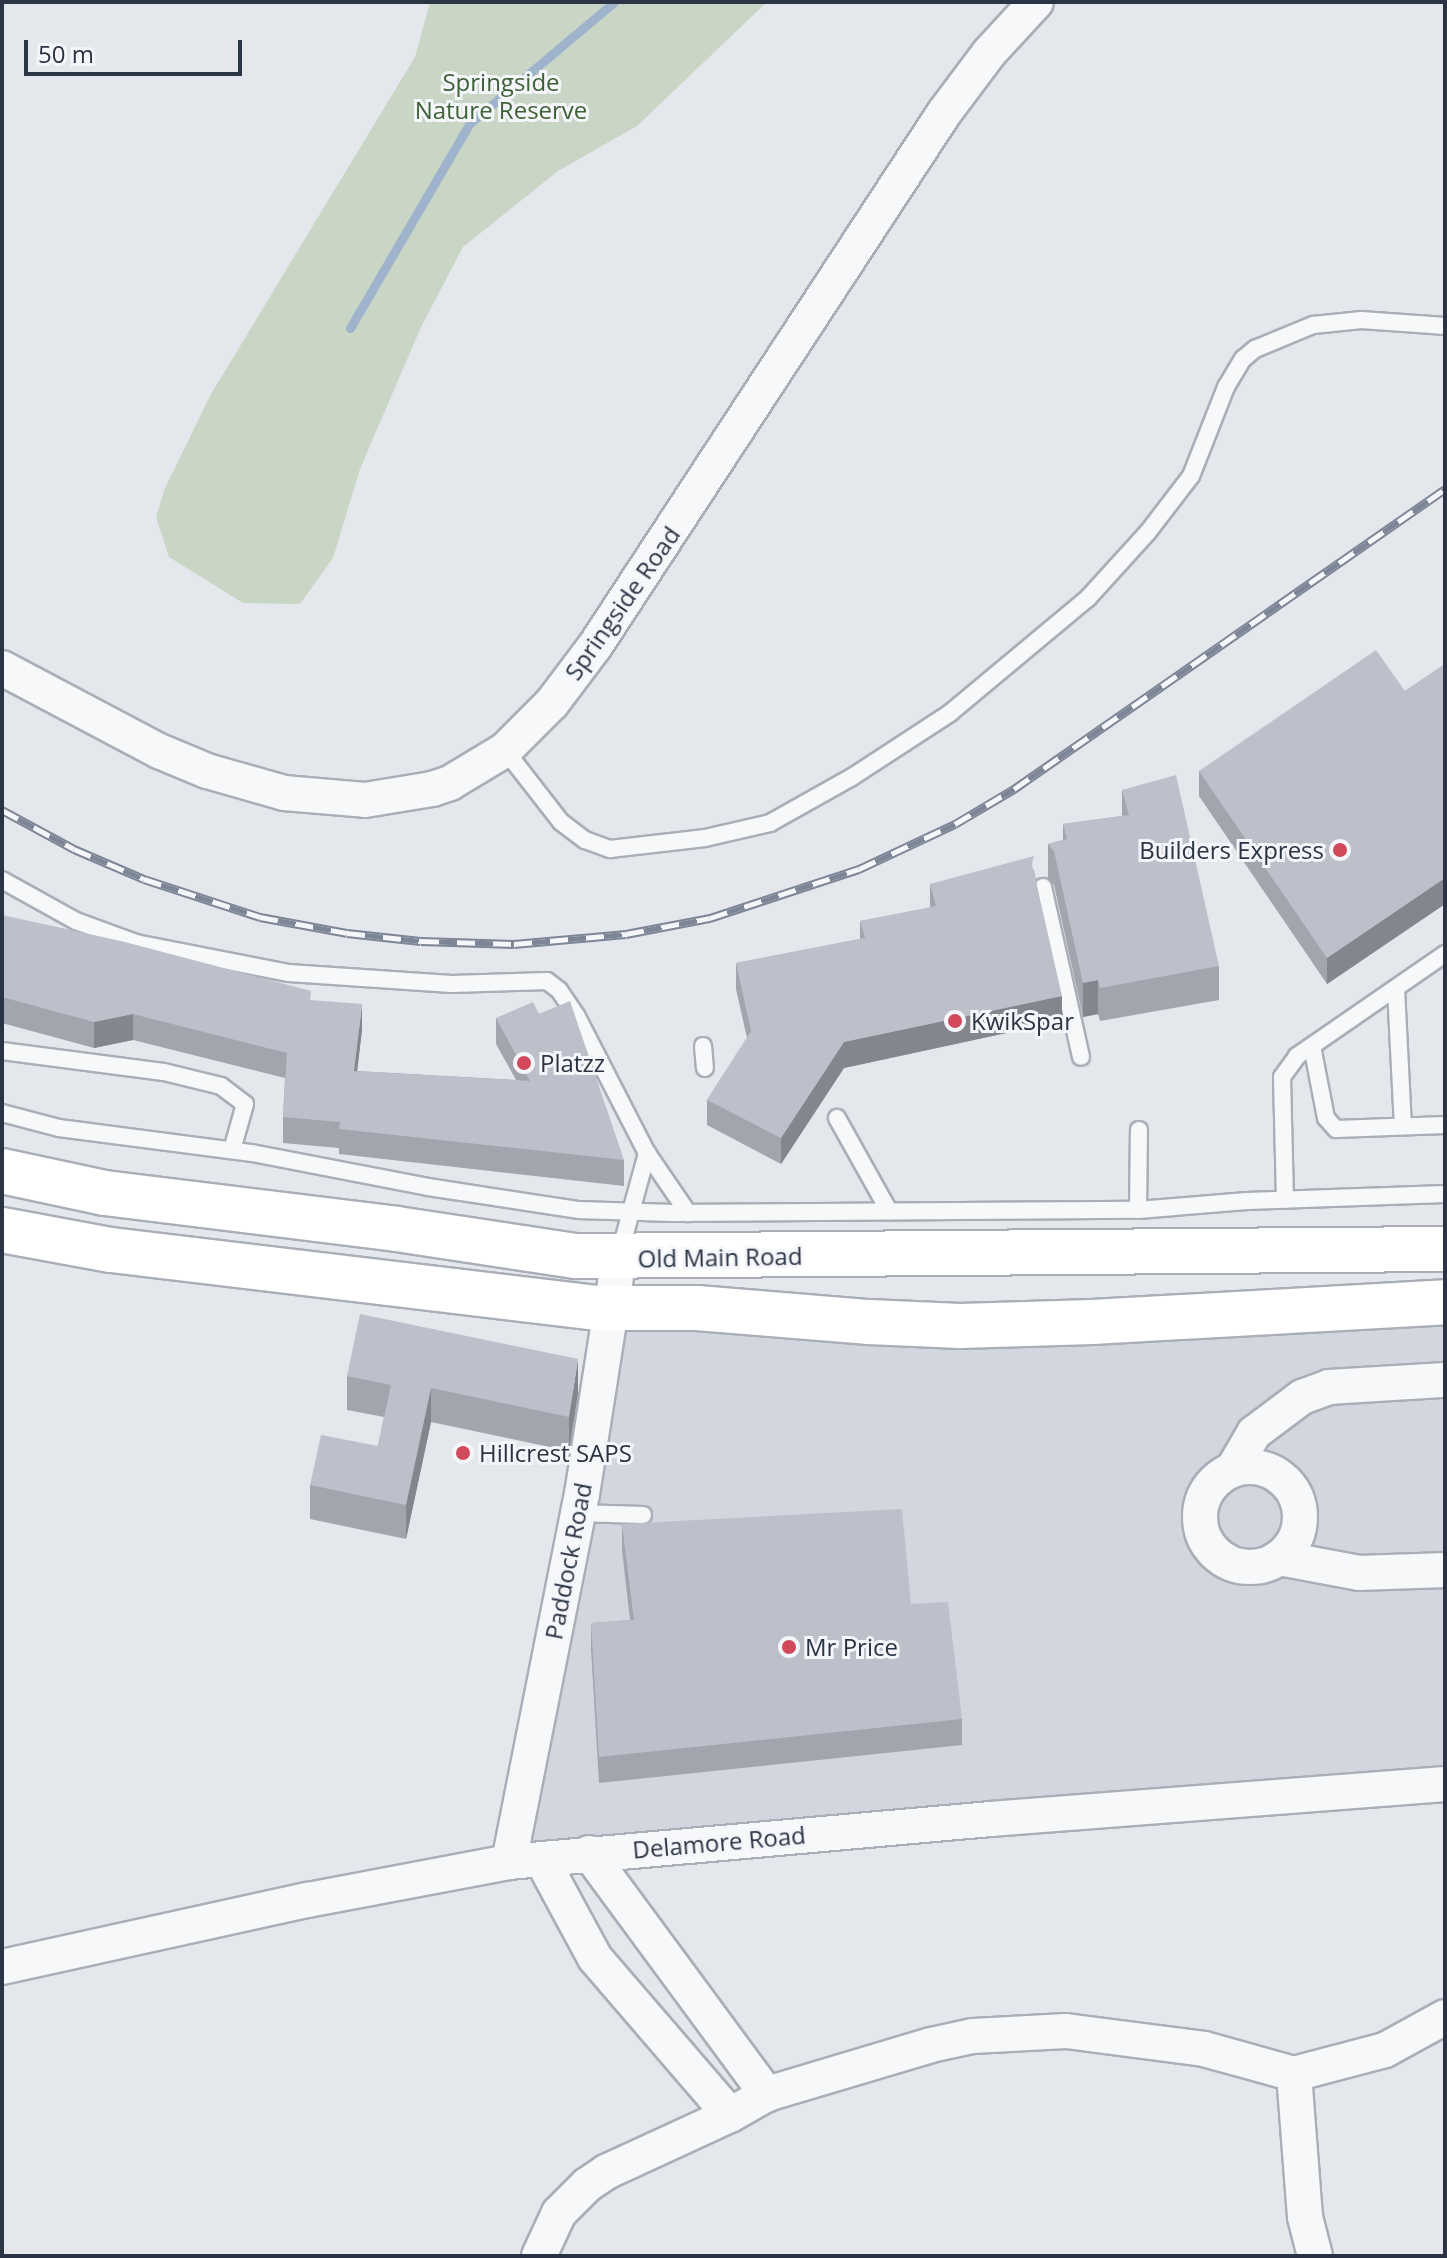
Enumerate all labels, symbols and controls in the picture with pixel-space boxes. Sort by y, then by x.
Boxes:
scale bar [28,24,246,74]
text: 50 m [38,37,94,70]
park label: Springside Nature Reserve [415,68,587,124]
street label: Springside Road [558,521,686,685]
place label: Builders Express [1139,836,1324,864]
marker: Builders Express [1331,841,1349,859]
place label: KwikSpar [971,1007,1074,1035]
marker: KwikSpar [946,1012,964,1030]
place label: Platzz [540,1049,605,1077]
marker: Platzz [515,1054,533,1072]
street label: Old Main Road [637,1241,803,1273]
place label: Hillcrest SAPS [479,1439,632,1467]
marker: Hillcrest SAPS [454,1444,472,1462]
street label: Paddock Road [539,1480,597,1642]
place label: Mr Price [805,1633,898,1661]
marker: Mr Price [780,1638,798,1656]
street label: Delamore Road [631,1820,807,1864]

